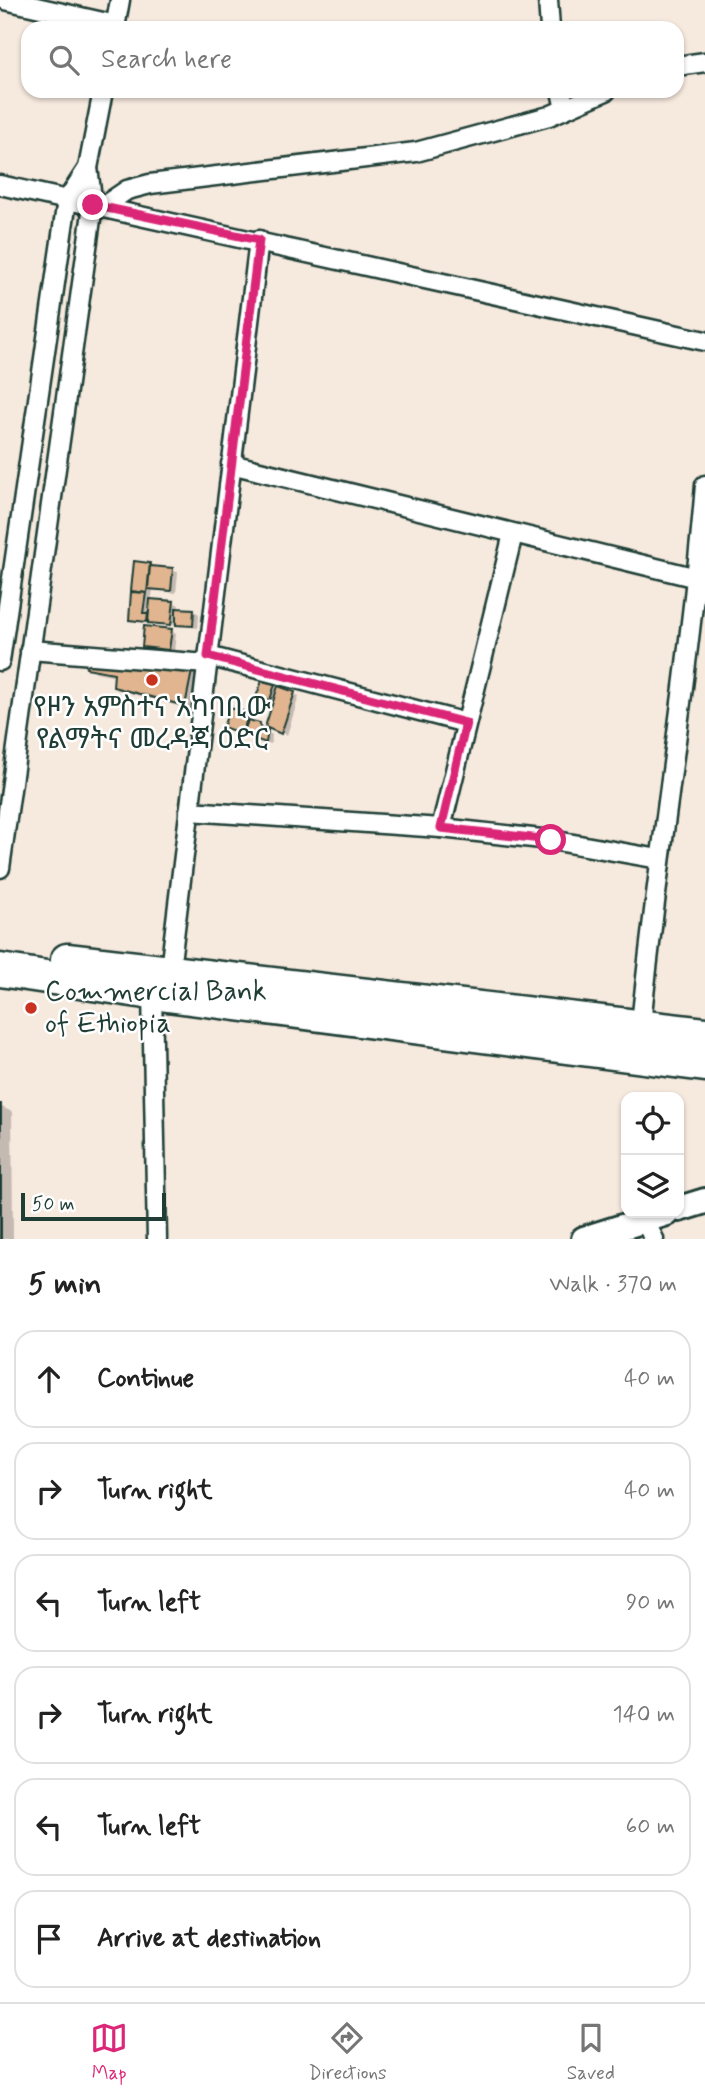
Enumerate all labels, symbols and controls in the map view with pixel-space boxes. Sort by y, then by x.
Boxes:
search box [21,21,684,98]
icon: search [45,41,83,79]
text: Search here [101,43,232,77]
route end [77,189,108,220]
marker: የዞን አምስተና አካባቢው የልማትና መረዳጃ ዕድር [144,672,160,688]
place label: የዞን አምስተና አካባቢው የልማትና መረዳጃ ዕድር [33,690,271,759]
route start [535,824,566,855]
place label: Commercial Bank of Ethiopia [45,974,267,1043]
marker: Commercial Bank of Ethiopia [23,1000,39,1016]
map controls [621,1092,684,1218]
button: locate [621,1092,684,1155]
button: layers [621,1155,684,1218]
scale bar [21,1190,166,1222]
text: 50 m [32,1192,75,1217]
text: 5 min [28,1265,102,1304]
text: Walk · 370 m [549,1270,677,1300]
icon: ahead [30,1360,68,1398]
text: Continue [97,1362,194,1396]
text: 40 m [624,1364,675,1394]
icon: right [30,1472,68,1510]
text: Turn right [97,1474,213,1508]
text: 40 m [624,1476,675,1506]
icon: left [30,1584,68,1622]
text: Turn left [97,1586,201,1620]
text: 90 m [626,1588,675,1618]
icon: right [30,1696,68,1734]
text: Turn right [97,1698,213,1732]
text: 140 m [612,1700,675,1730]
icon: left [30,1808,68,1846]
text: Turn left [97,1810,201,1844]
text: 60 m [626,1812,675,1842]
icon: arrive [30,1920,68,1958]
text: Arrive at destination [97,1922,321,1956]
tab: Map [90,2019,128,2086]
tab: Directions [308,2019,387,2086]
tab: Saved [567,2019,615,2086]

